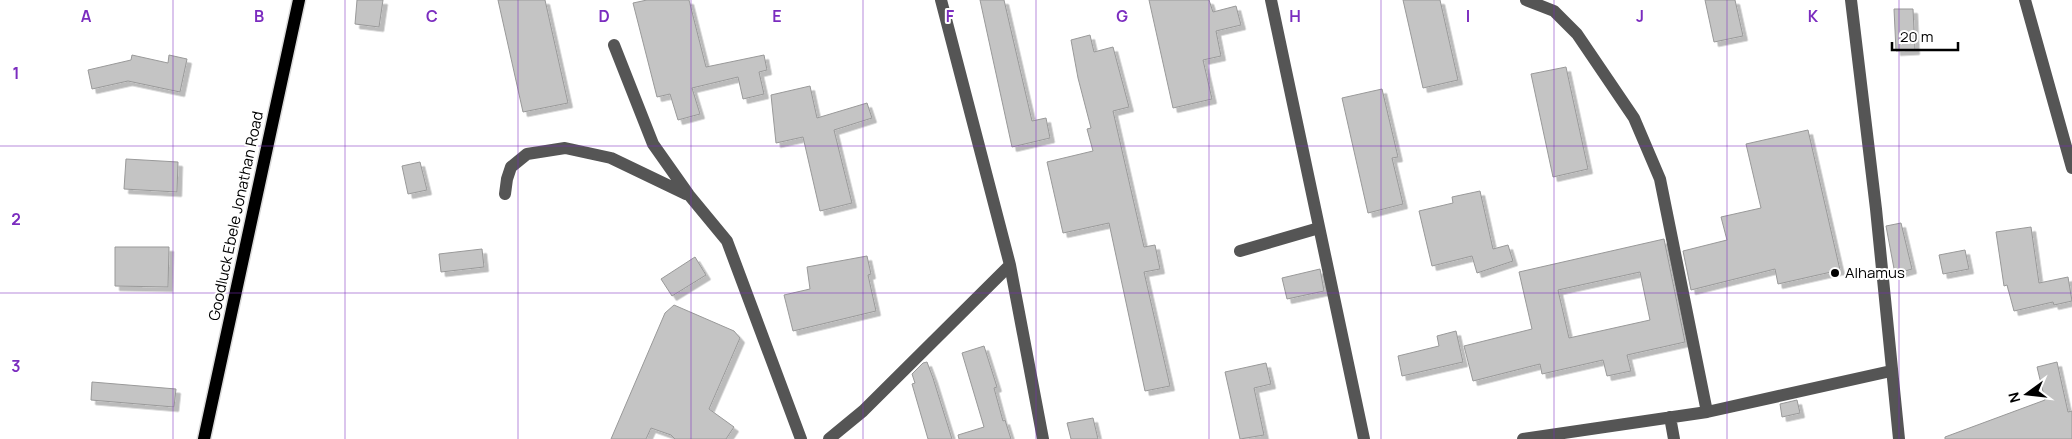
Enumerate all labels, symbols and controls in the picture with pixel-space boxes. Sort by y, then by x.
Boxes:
text: A [81,5,92,27]
text: B [254,5,264,27]
text: C [426,5,438,27]
text: D [598,5,610,27]
text: E [772,5,782,27]
text: F [946,5,955,27]
text: G [1116,5,1128,27]
text: H [1289,5,1301,27]
text: I [1466,5,1470,27]
text: J [1636,5,1644,27]
text: K [1808,5,1819,27]
scale bar [1892,20,1958,52]
text: 20 m [1900,26,1933,47]
text: 1 [12,62,20,84]
street label: Goodluck Ebele Jonathan Road [203,109,268,323]
text: 2 [11,208,21,230]
place label: Alhamus [1845,262,1905,283]
marker: Alhamus [1829,267,1841,279]
text: 3 [11,355,21,377]
north arrow [2002,369,2052,419]
text: N [2003,390,2024,405]

